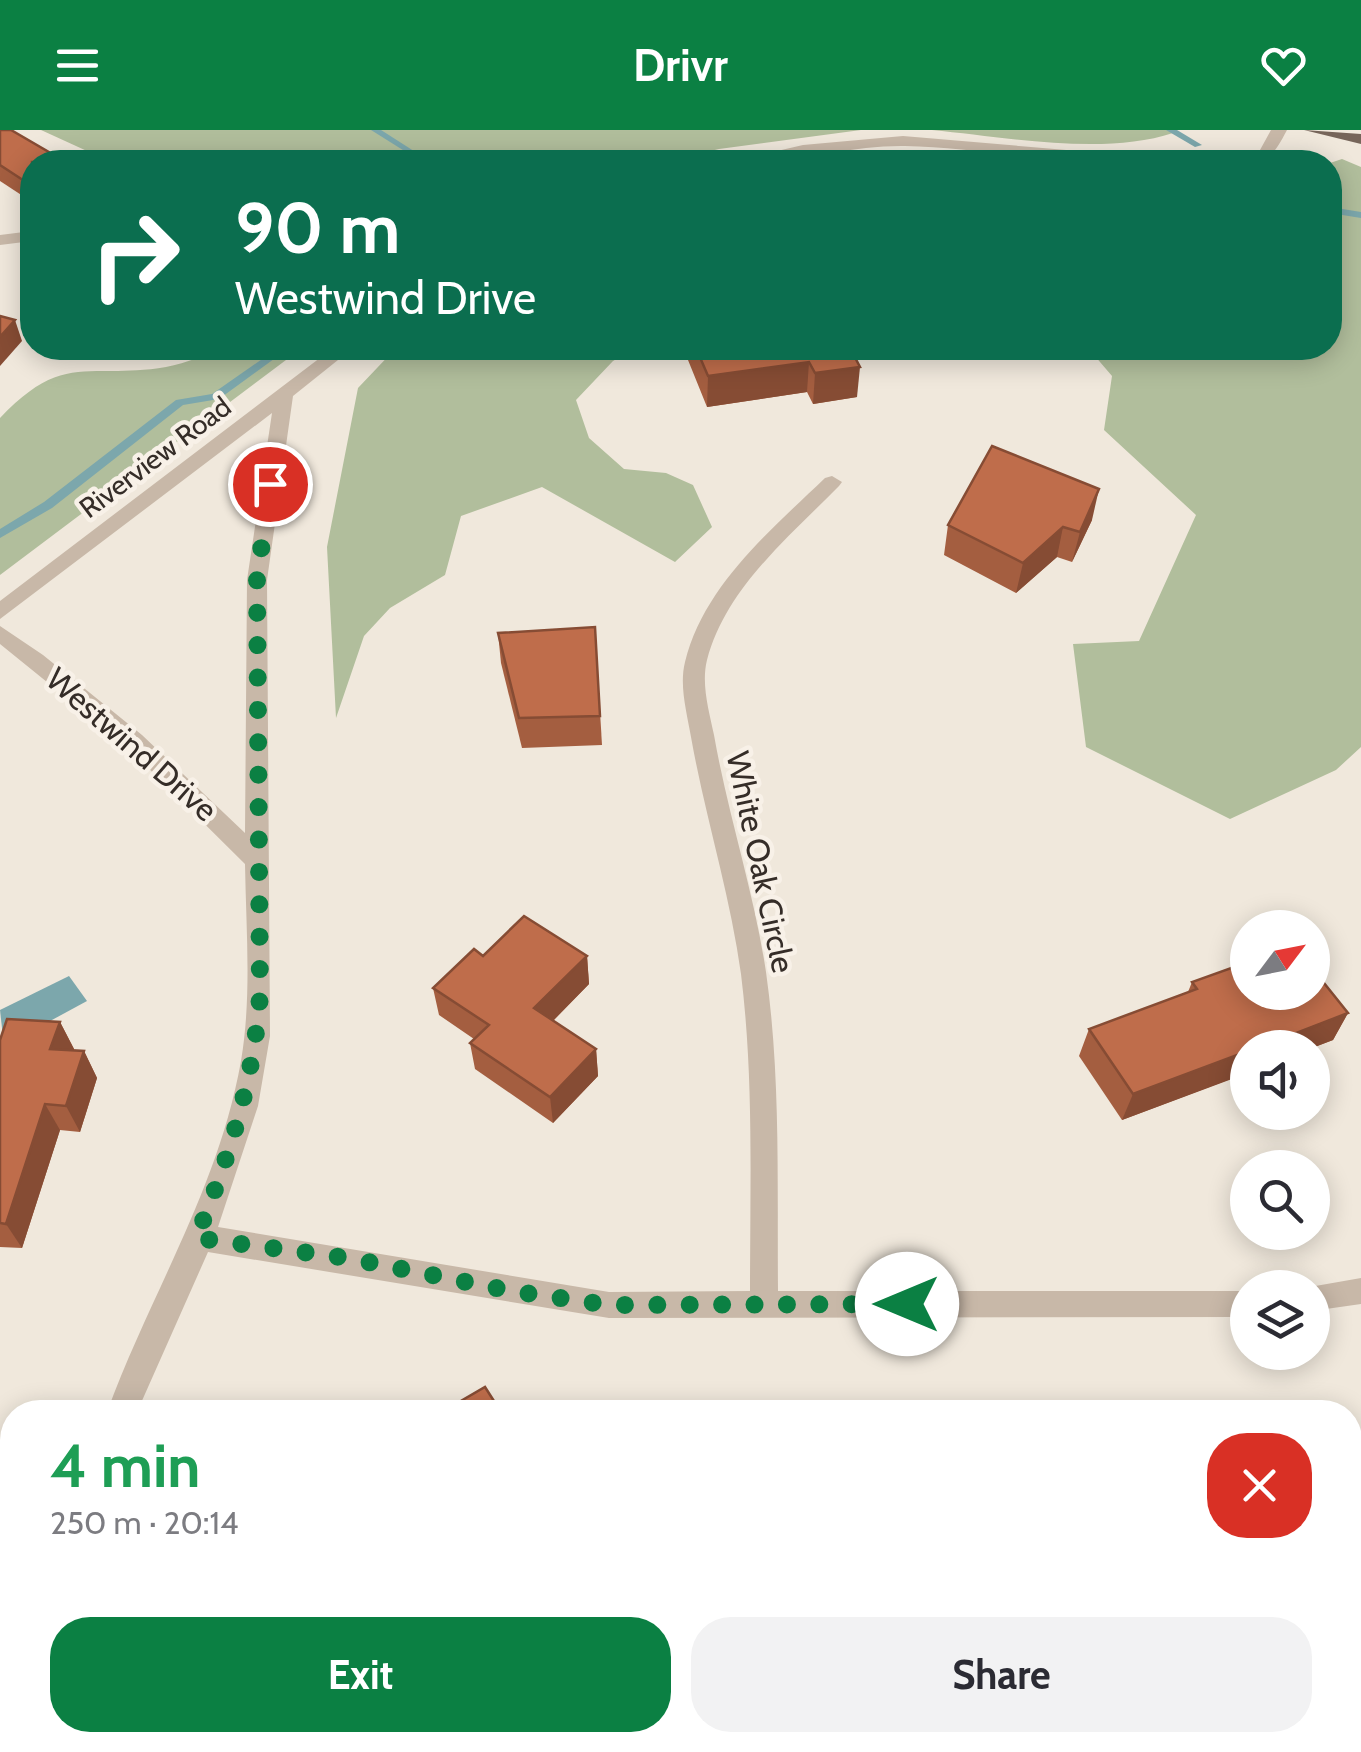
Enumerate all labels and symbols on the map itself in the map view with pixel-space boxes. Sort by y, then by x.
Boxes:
street label: Riverview Road [73,389,237,525]
pin [228,442,313,527]
street label: Westwind Drive [38,659,226,829]
street label: White Oak Circle [718,748,804,976]
north arrow [1230,910,1330,1010]
position arrow [855,1252,959,1356]

